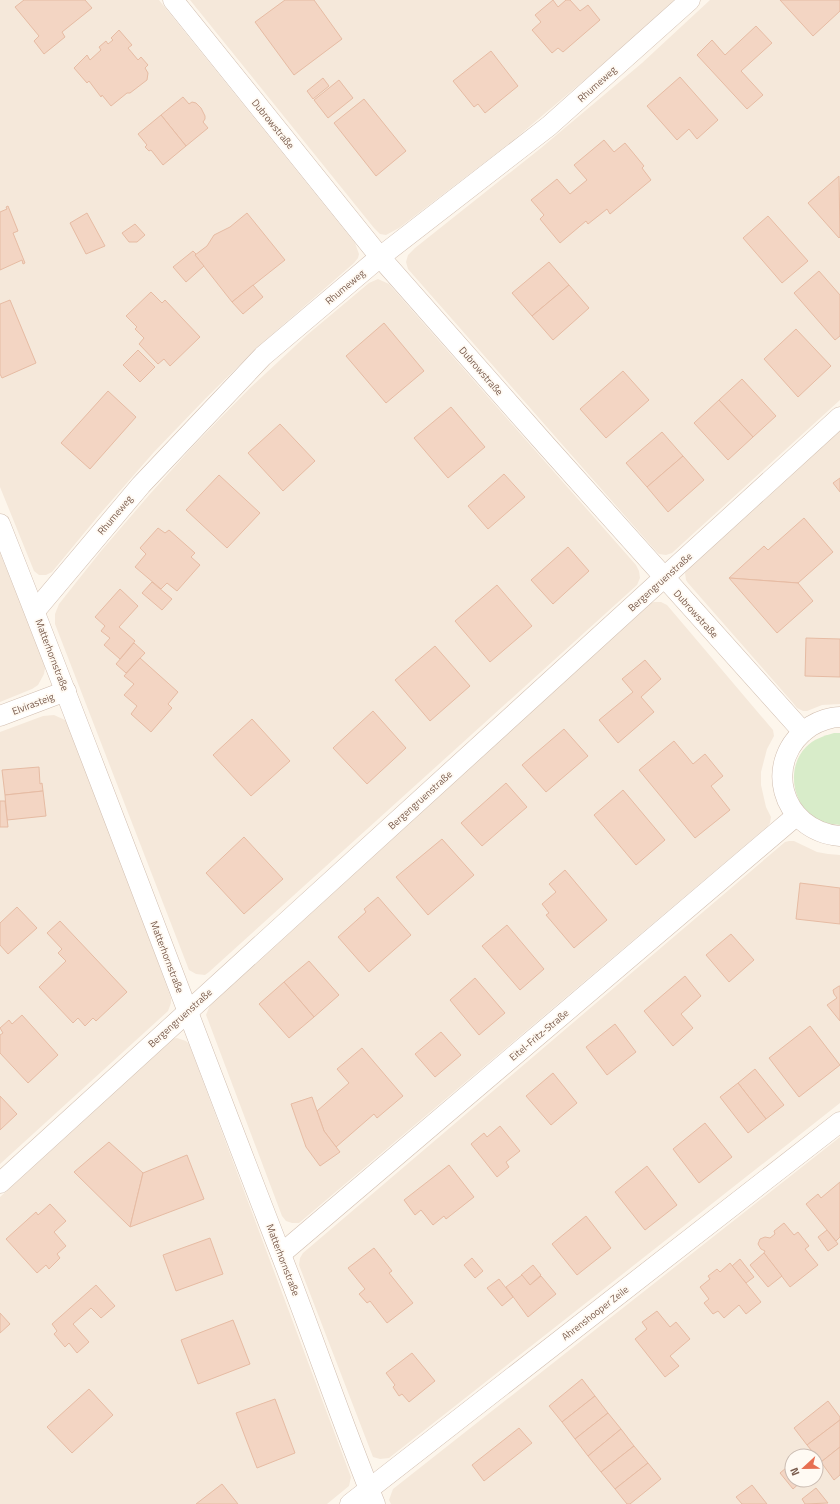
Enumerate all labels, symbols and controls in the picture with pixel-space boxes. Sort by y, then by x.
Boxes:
street label: Rhumeweg [574,62,620,106]
street label: Dubrowstraße [248,96,298,152]
street label: Rhumeweg [322,266,368,308]
street label: Dubrowstraße [455,343,507,399]
street label: Rhumeweg [94,492,136,538]
street label: Bergengruenstraße [625,549,695,615]
street label: Dubrowstraße [670,586,722,642]
street label: Matterhornstraße [31,617,73,693]
street label: Elvirasteig [10,689,56,719]
street label: Bergengruenstraße [385,767,455,833]
street label: Matterhornstraße [146,919,188,995]
street label: Bergengruenstraße [145,985,215,1051]
street label: Eitel-Fritz-Straße [506,1006,572,1064]
street label: Matterhornstraße [262,1222,304,1298]
street label: Ahrenshooper Zeile [558,1282,632,1344]
north arrow [784,1448,824,1488]
text: N [786,1465,804,1478]

